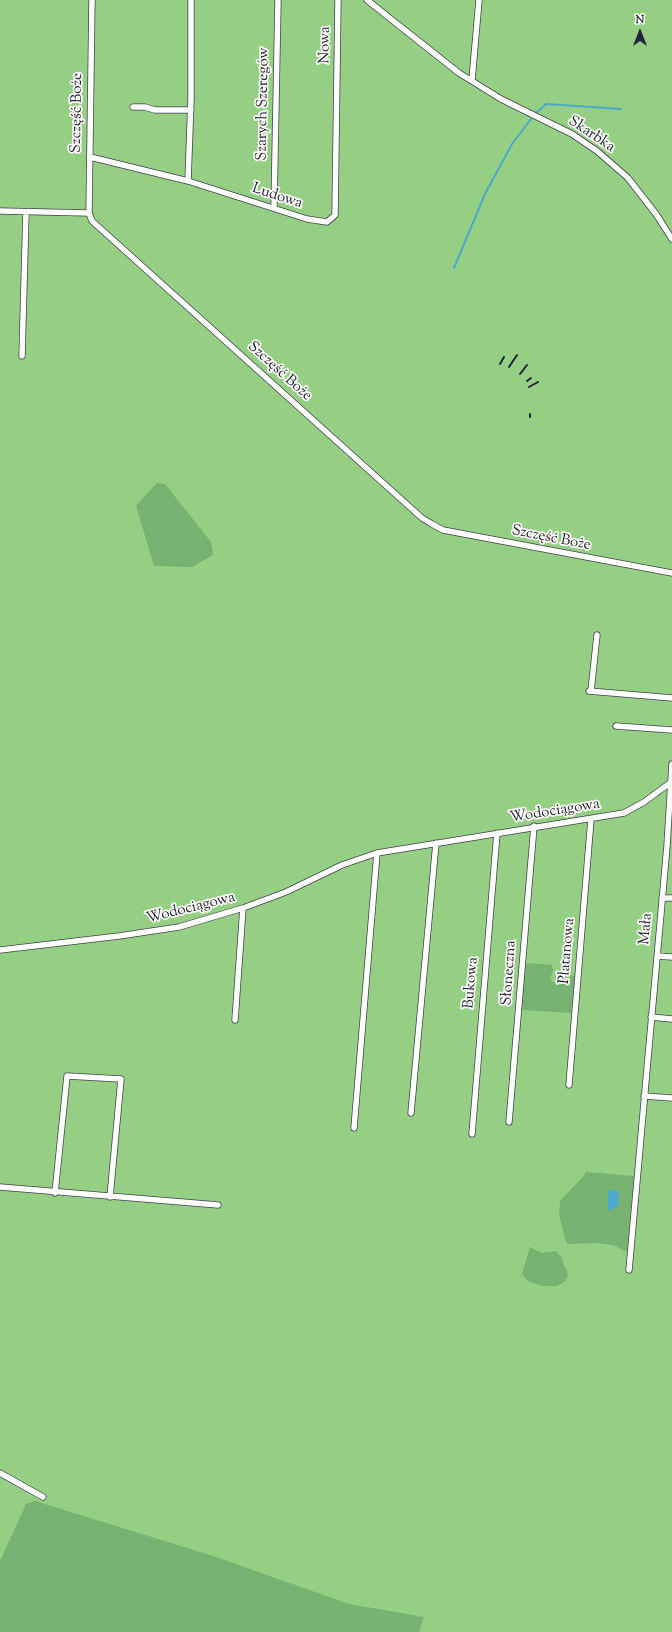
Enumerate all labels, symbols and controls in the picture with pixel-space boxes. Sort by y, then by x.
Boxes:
north arrow [620,12,660,52]
text: N [636,12,644,28]
street label: Nowa [317,26,335,64]
street label: Szarych Szeregów [254,47,274,161]
street label: Szczęść Boże [68,73,88,153]
street label: Skarbka [564,113,618,157]
street label: Ludowa [250,180,304,214]
street label: Szczęść Boże [243,338,315,406]
street label: Szczęść Boże [510,523,592,555]
street label: Wodociągowa [509,796,601,828]
street label: Wodociągowa [145,889,237,929]
street label: Mała [637,912,657,946]
street label: Platanowa [556,917,580,985]
street label: Słoneczna [499,940,521,1006]
street label: Bukowa [461,956,483,1010]

